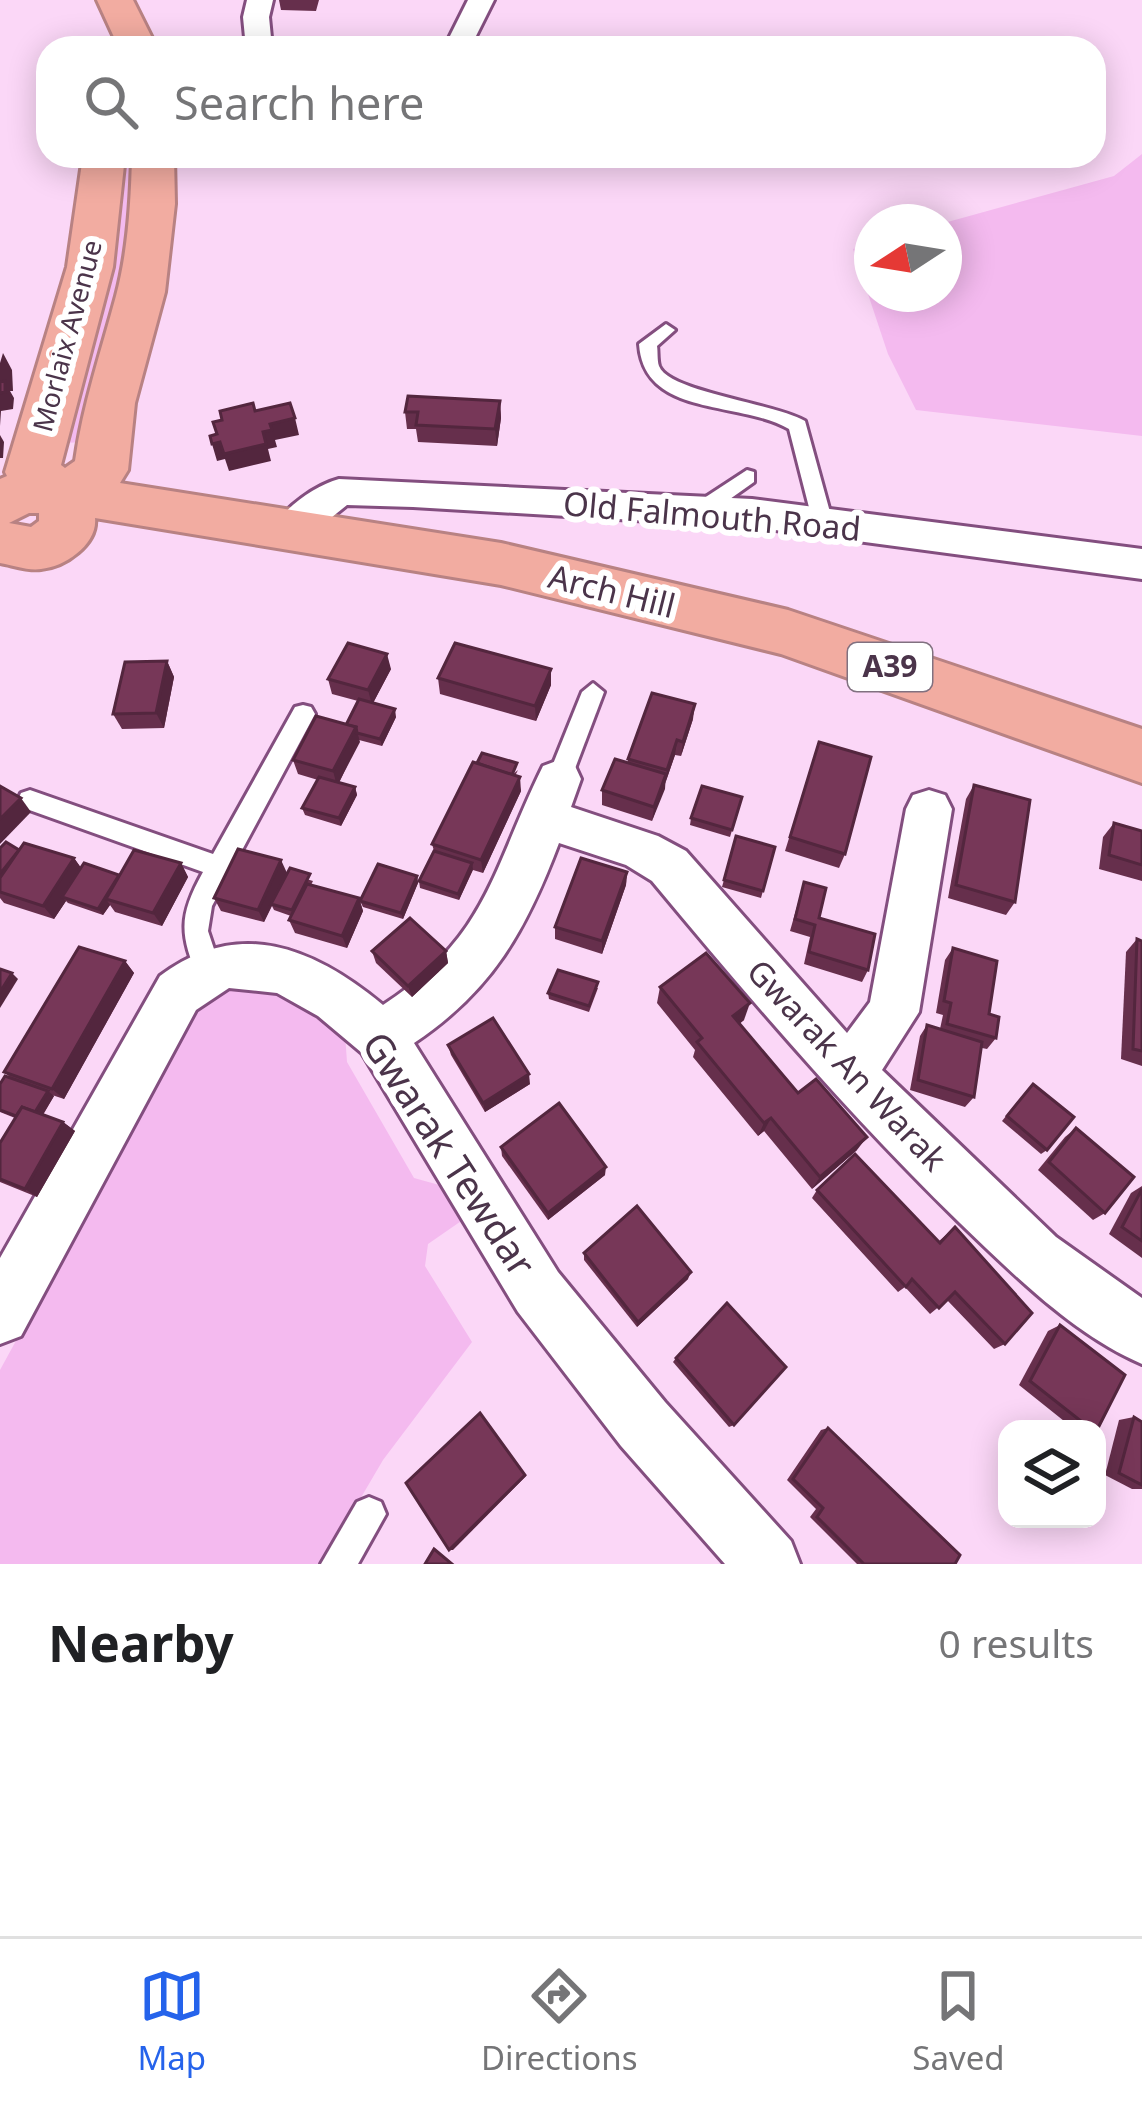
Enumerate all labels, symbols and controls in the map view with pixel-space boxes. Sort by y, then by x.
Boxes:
search box [36,36,1106,168]
icon: search [78,69,144,135]
text: Search here [174,72,424,133]
north arrow [854,204,962,312]
street label: Morlaix Avenue [23,236,110,436]
street label: Old Falmouth Road [561,480,863,551]
street label: Arch Hill [544,553,680,628]
road number: A39 [848,643,932,691]
street label: Gwarak An Warak [738,949,957,1180]
street label: Gwarak Tewdar [351,1021,549,1286]
map controls [998,1420,1106,1528]
button: layers [998,1420,1106,1528]
text: Nearby [48,1607,234,1677]
text: 0 results [939,1616,1094,1669]
tab: Map [137,1963,206,2080]
tab: Directions [481,1963,638,2080]
tab: Saved [912,1963,1005,2080]

